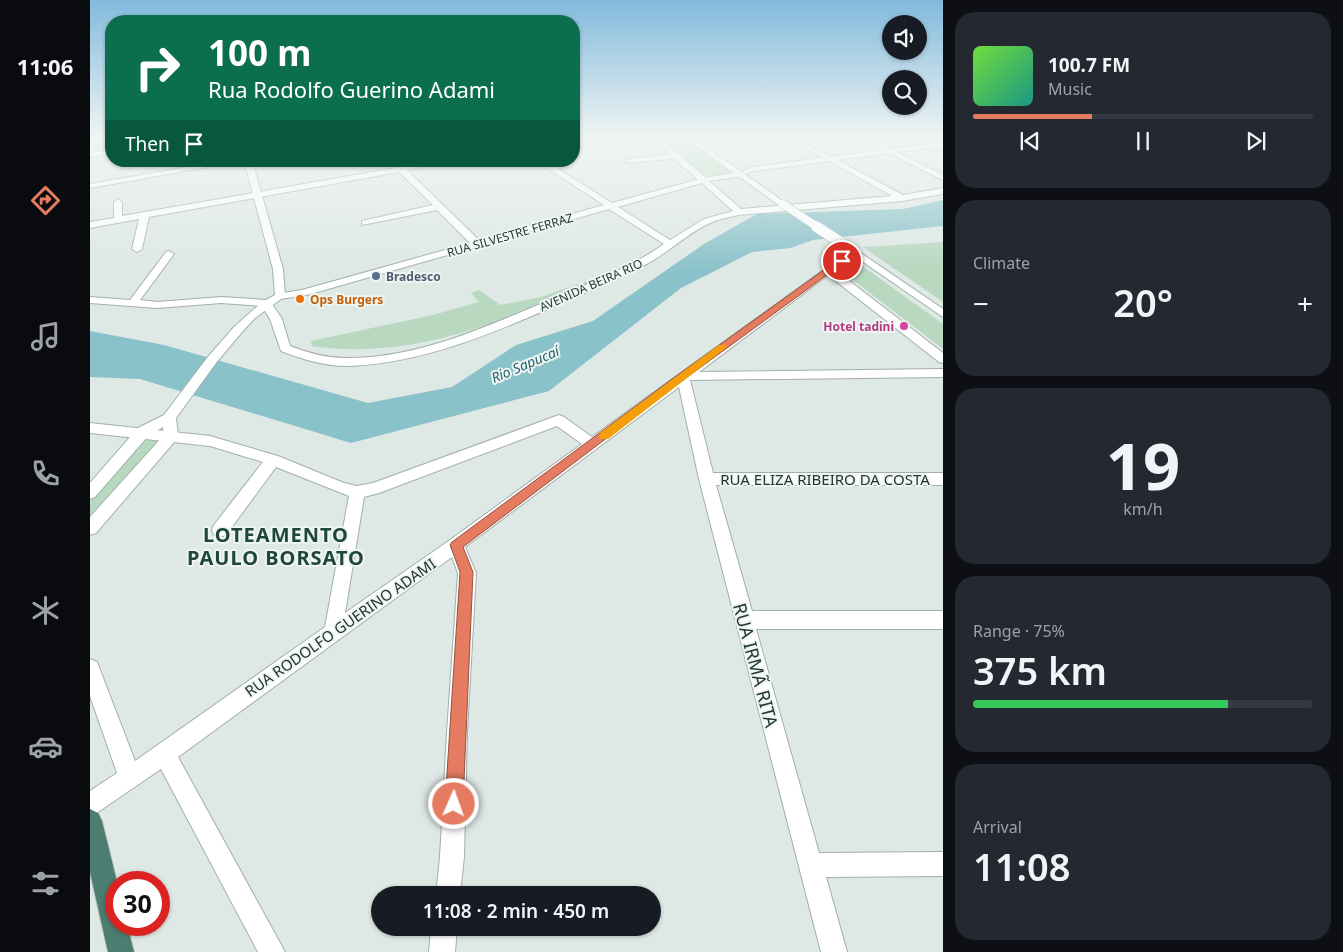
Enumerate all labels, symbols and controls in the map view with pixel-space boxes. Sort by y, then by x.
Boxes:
map controls [882,15,927,115]
button: sound [882,15,927,60]
text: 100 m [208,29,311,76]
icon: right [125,35,190,100]
text: 11:06 [17,51,73,81]
text: 100.7 FM [1048,52,1130,78]
button: search [882,70,927,115]
text: Rua Rodolfo Guerino Adami [208,74,495,104]
text: Music [1048,78,1092,100]
icon: previous [1016,127,1044,155]
icon: pause [1129,127,1157,155]
icon: next [1242,127,1270,155]
icon: arrive [180,130,208,158]
text: Then [125,131,170,157]
icon: directions [28,183,63,218]
street label: RUA SILVESTRE FERRAZ [445,209,575,261]
pin [821,240,863,282]
icon: arrive [828,247,856,275]
text: Climate [973,252,1030,274]
street label: AVENIDA BEIRA RIO [537,255,645,315]
place label: Bradesco [386,268,441,285]
marker: Bradesco [370,270,382,282]
text: 20° [1113,276,1173,328]
text: − [973,284,989,322]
text: + [1297,284,1313,322]
place label: Ops Burgers [310,291,383,308]
marker: Ops Burgers [294,293,306,305]
place label: Hotel tadini [823,318,894,335]
icon: music [28,319,63,354]
marker: Hotel tadini [898,320,910,332]
water label: Rio Sapucaí [488,340,564,387]
text: 19 [1106,421,1180,509]
icon: phone [28,456,63,491]
street label: RUA ELIZA RIBEIRO DA COSTA [720,469,930,489]
text: km/h [1123,498,1163,520]
district label: LOTEAMENTO PAULO BORSATO [187,521,365,571]
street label: RUA RODOLFO GUERINO ADAMI [241,553,439,701]
icon: climate [28,593,63,628]
street label: RUA IRMÃ RITA [728,600,784,730]
text: Range · 75% [973,620,1065,642]
text: 375 km [973,644,1107,696]
icon: car [28,729,63,764]
position arrow [427,777,479,829]
text: Arrival [973,816,1022,838]
text: 11:08 [973,840,1070,892]
icon: filters [28,866,63,901]
speed limit sign: 30 [105,871,170,936]
text: 11:08 · 2 min · 450 m [423,898,609,924]

